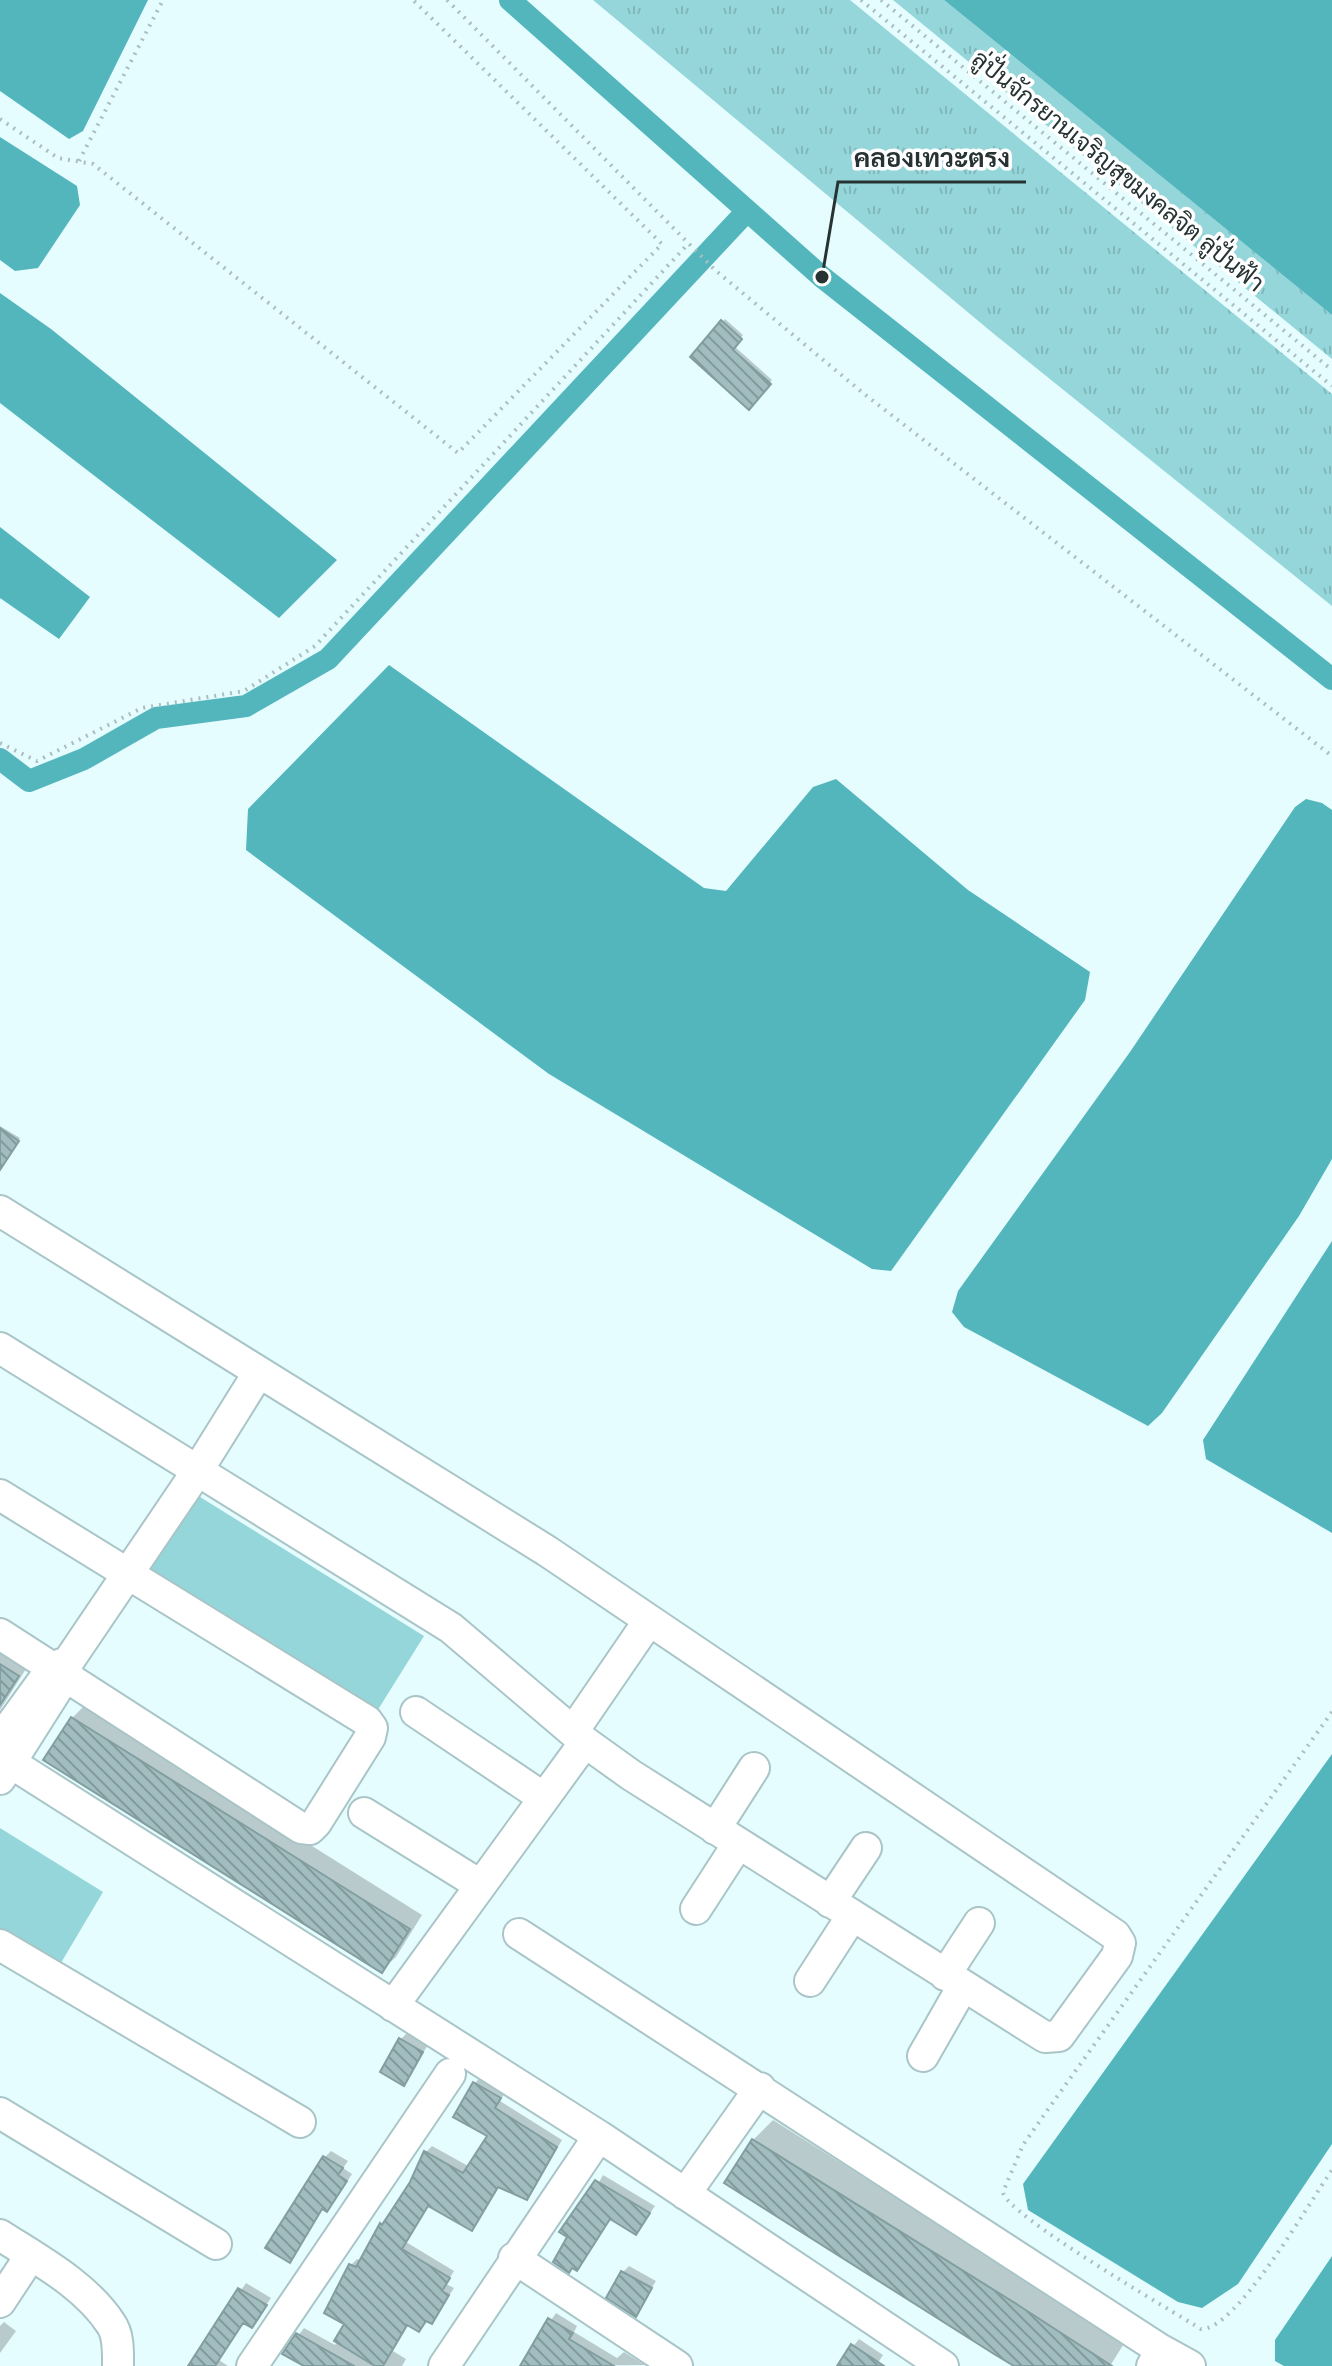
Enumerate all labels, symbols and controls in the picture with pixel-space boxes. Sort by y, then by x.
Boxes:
street label: ลู่ปั่นจักรยานเจริญสุขมงคลจิต ลู่ปั่นฟ้า [965,40,1273,300]
callout: คลองเทวะตรง [838,132,1026,182]
text: คลองเทวะตรง [854,140,1010,176]

